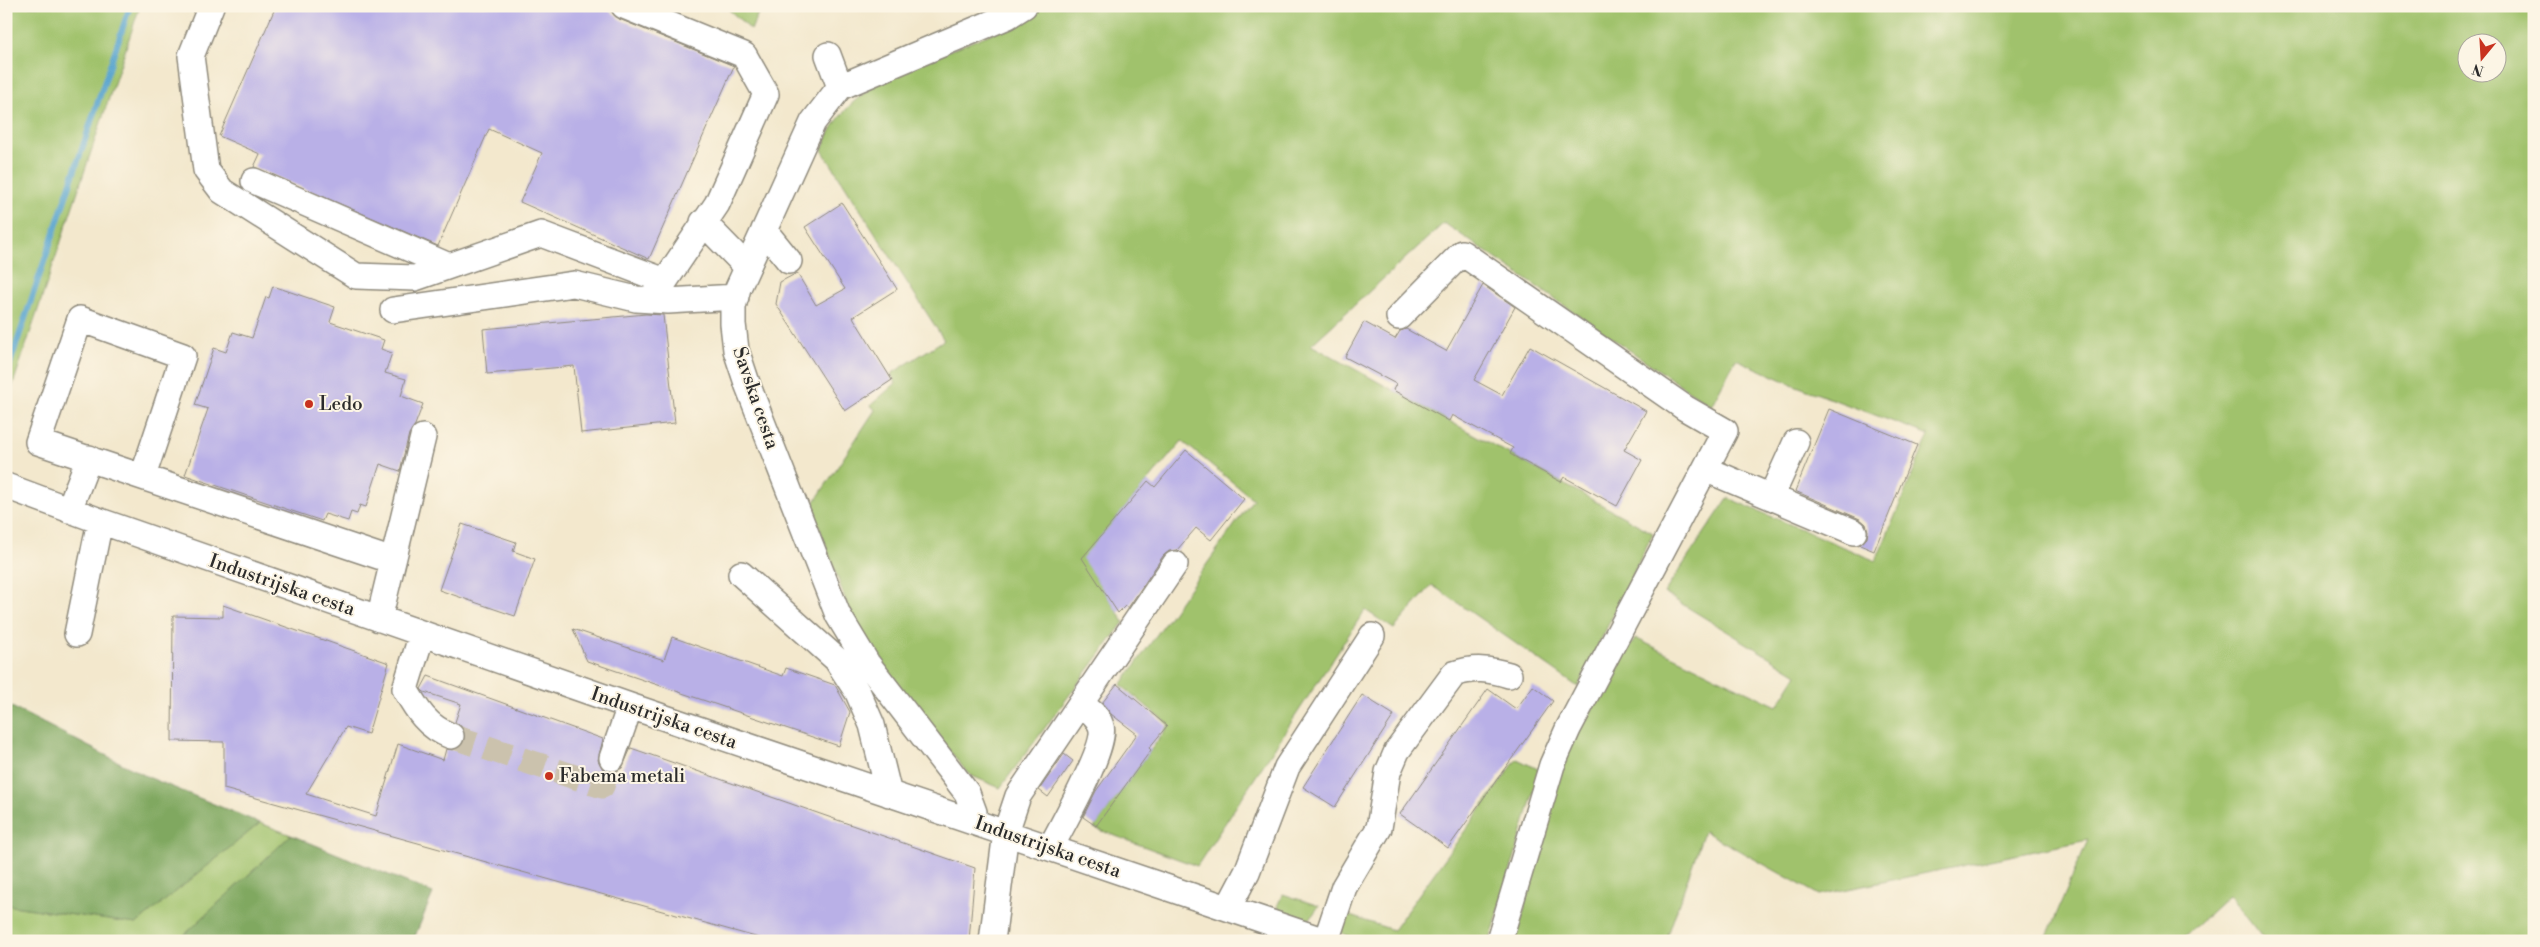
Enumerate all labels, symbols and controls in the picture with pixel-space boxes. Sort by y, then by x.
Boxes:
north arrow [2458,32,2508,82]
text: N [2470,59,2486,80]
street label: Savska cesta [727,344,785,453]
place label: Ledo [319,392,363,416]
marker: Ledo [303,398,315,410]
street label: Industrijska cesta [206,549,358,621]
street label: Industrijska cesta [588,682,740,754]
place label: Fabema metali [559,764,685,788]
marker: Fabema metali [543,770,555,782]
street label: Industrijska cesta [972,811,1124,883]

